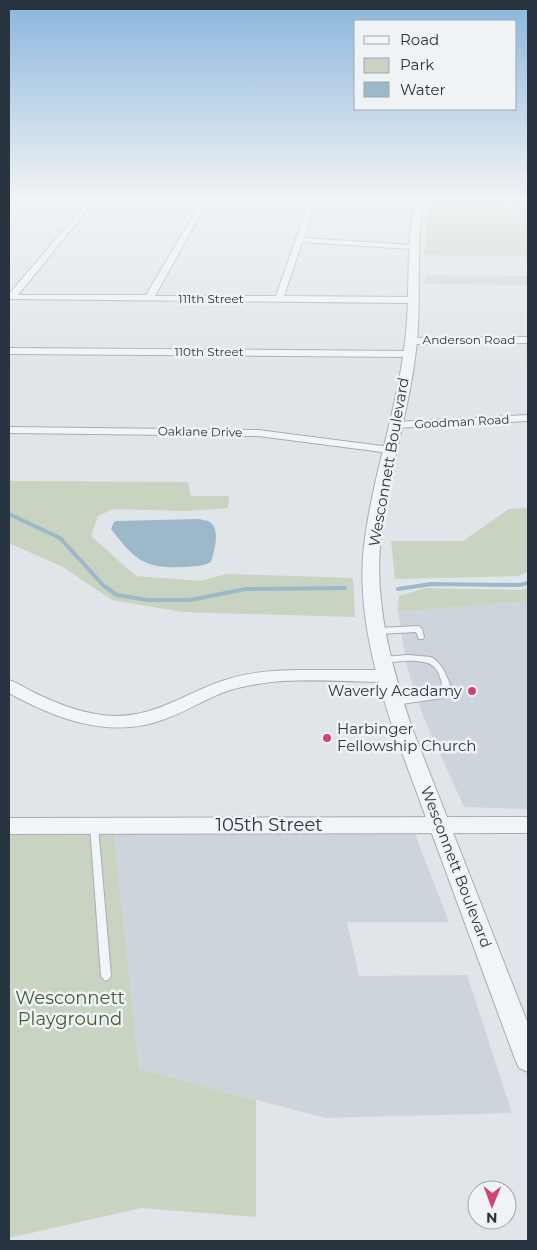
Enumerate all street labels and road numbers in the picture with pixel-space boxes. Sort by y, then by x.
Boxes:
street label: 111th Street [178,291,244,306]
street label: Anderson Road [423,332,515,347]
street label: 110th Street [174,344,244,359]
street label: Wesconnett Boulevard [364,376,413,548]
street label: Goodman Road [414,412,510,431]
street label: Oaklane Drive [158,423,242,440]
street label: Wesconnett Boulevard [417,783,496,950]
street label: 105th Street [215,814,323,836]

